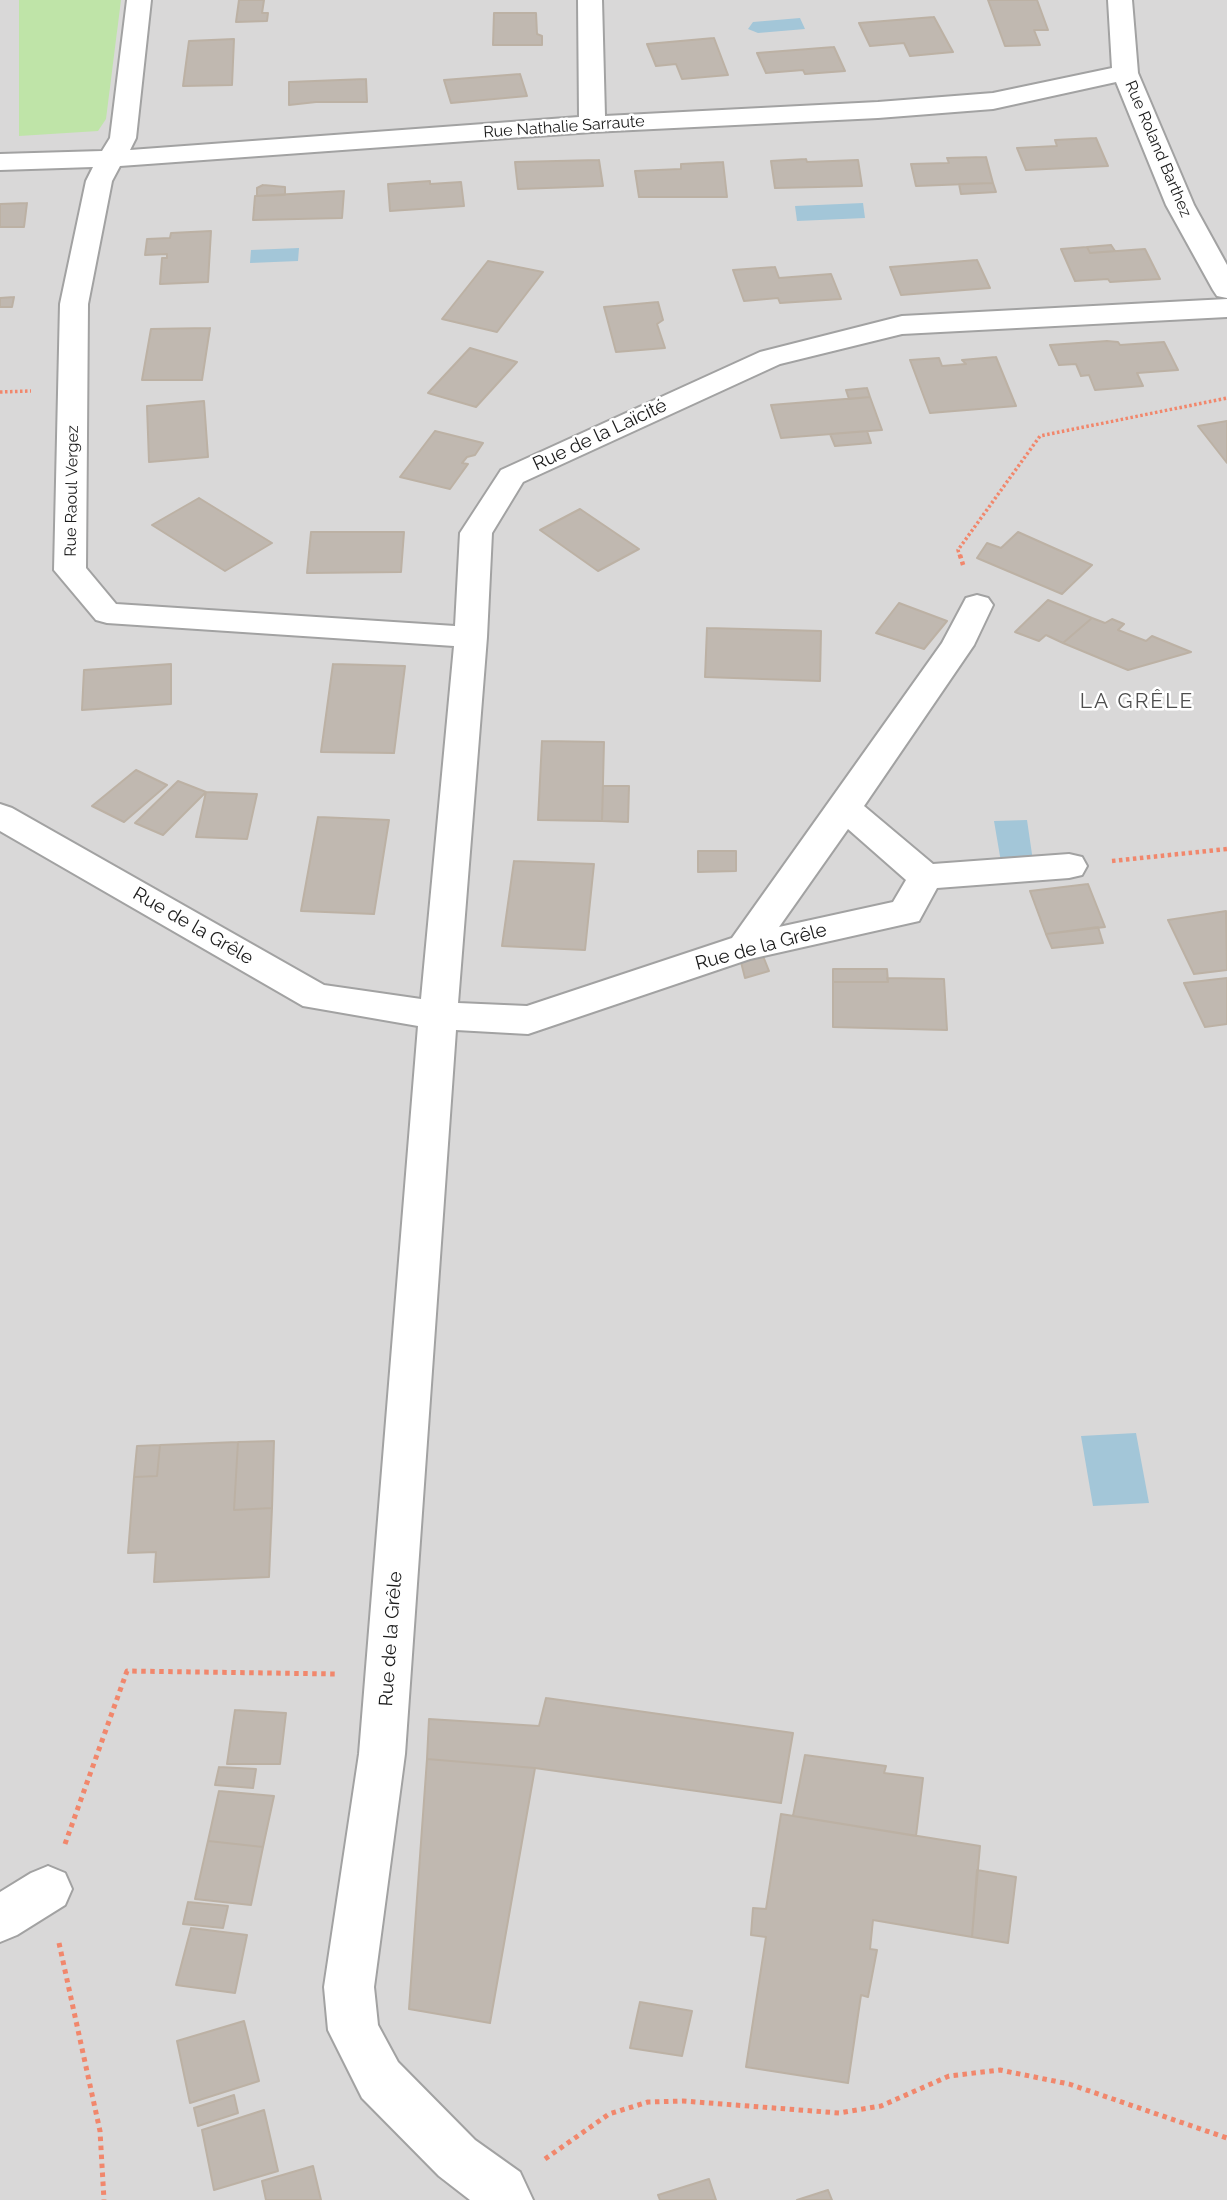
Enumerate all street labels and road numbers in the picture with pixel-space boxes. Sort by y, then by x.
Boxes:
street label: Rue Roland Barthez [1121,78,1195,220]
street label: Rue Nathalie Sarraute [483,112,645,142]
street label: Rue de la Laïcité [529,394,671,476]
street label: Rue Raoul Vergez [61,425,83,557]
street label: Rue de la Grêle [129,882,257,970]
street label: Rue de la Grêle [693,918,829,976]
street label: Rue de la Grêle [375,1571,407,1707]

